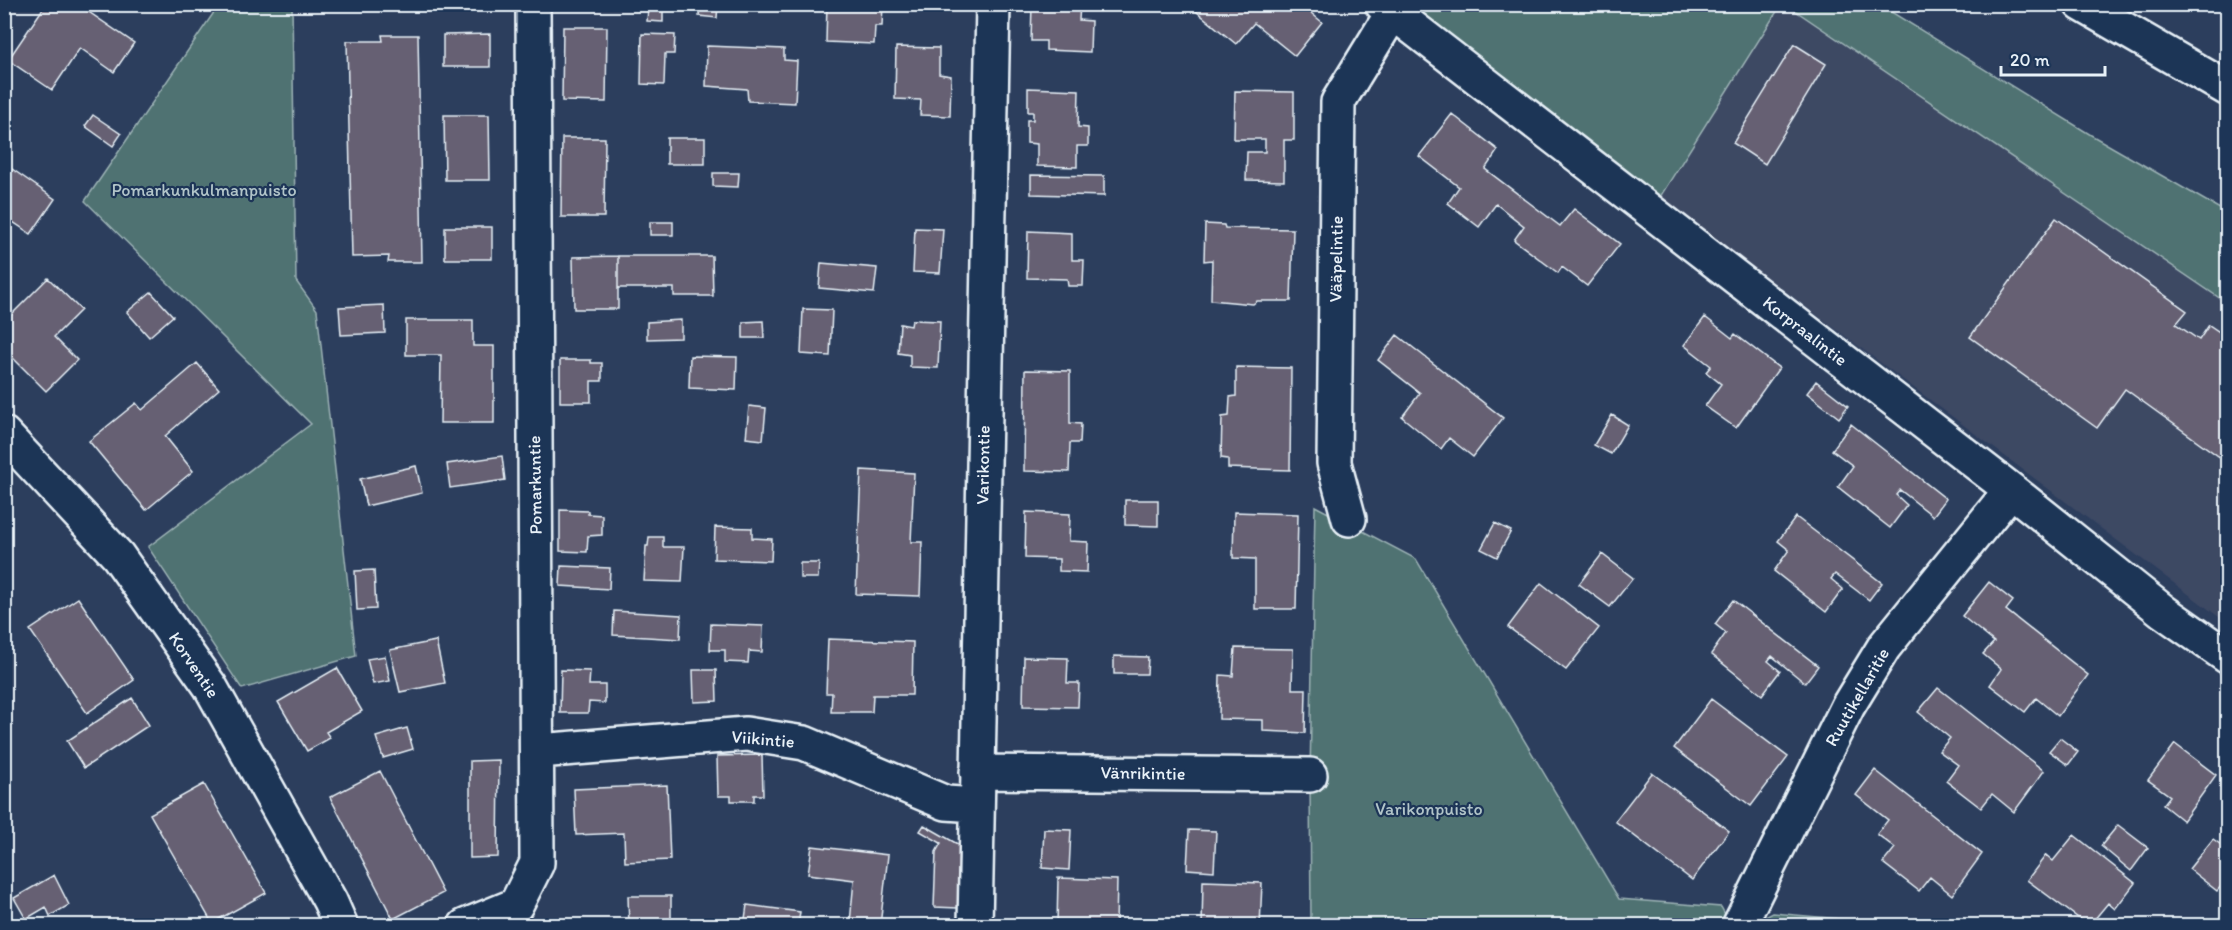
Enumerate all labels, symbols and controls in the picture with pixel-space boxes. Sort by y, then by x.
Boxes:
scale bar [2001,39,2104,77]
text: 20 m [2010,49,2050,71]
park label: Pomarkunkulmanpuisto [111,179,297,201]
street label: Vääpelintie [1324,216,1348,302]
street label: Korpraalintie [1758,291,1852,371]
street label: Varikontie [971,425,995,505]
street label: Pomarkuntie [523,435,547,535]
street label: Korventie [164,628,224,702]
street label: Ruutikellaritie [1820,644,1894,750]
street label: Viikintie [731,725,795,753]
street label: Vänrikintie [1100,761,1186,785]
park label: Varikonpuisto [1375,798,1483,820]

